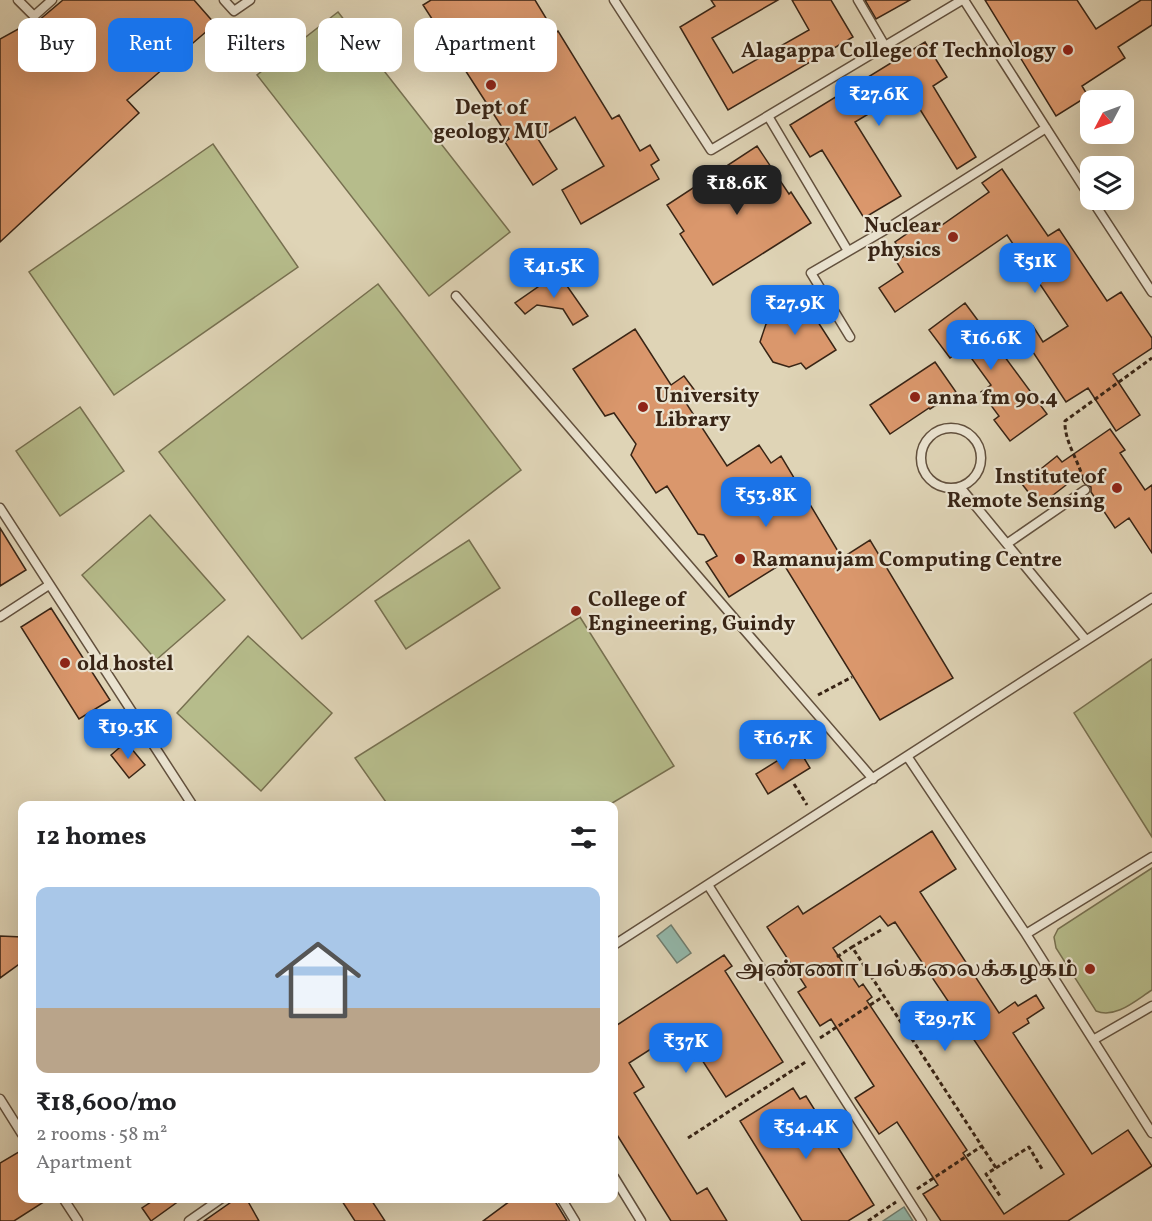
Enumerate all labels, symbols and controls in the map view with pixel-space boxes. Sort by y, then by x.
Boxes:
chip: Buy [18,18,96,72]
chip: Rent [108,18,193,72]
chip: Filters [205,18,306,72]
chip: New [318,18,402,72]
chip: Apartment [414,18,557,72]
place label: Alagappa College of Technology [741,37,1056,66]
marker: Alagappa College of Technology [1061,43,1075,57]
pin: ₹27.6K [830,76,928,127]
marker: Dept of geology MU [484,78,498,92]
text: ₹27.6K [849,81,909,109]
north arrow [1080,90,1134,144]
map controls [1080,90,1134,210]
place label: Dept of geology MU [433,94,549,147]
button: layers [1080,156,1134,210]
pin: ₹18.6K [688,165,786,216]
text: ₹18.6K [707,170,767,198]
place label: Nuclear physics [864,212,941,265]
marker: Nuclear physics [946,230,960,244]
pin: ₹51K [999,243,1071,294]
pin: ₹41.5K [505,248,603,299]
text: ₹51K [1013,248,1057,276]
text: ₹41.5K [524,253,584,281]
pin: ₹27.9K [746,285,844,336]
text: ₹27.9K [765,290,825,318]
pin: ₹16.6K [942,320,1040,371]
text: ₹16.6K [960,325,1022,353]
place label: University Library [655,382,760,435]
place label: anna fm 90.4 [927,384,1058,413]
marker: anna fm 90.4 [908,390,922,404]
marker: University Library [636,400,650,414]
place label: Institute of Remote Sensing [947,463,1107,516]
pin: ₹53.8K [717,477,815,528]
marker: Institute of Remote Sensing [1110,481,1124,495]
text: ₹53.8K [735,482,797,510]
place label: Ramanujam Computing Centre [752,546,1062,575]
marker: Ramanujam Computing Centre [733,552,747,566]
place label: College of Engineering, Guindy [588,586,795,639]
marker: College of Engineering, Guindy [569,604,583,618]
place label: old hostel [77,650,174,679]
marker: old hostel [58,656,72,670]
pin: ₹19.3K [79,709,177,760]
text: ₹19.3K [98,714,158,742]
pin: ₹16.7K [734,720,832,771]
text: ₹16.7K [753,725,813,753]
text: 12 homes [36,819,147,855]
icon: filters [567,821,600,854]
icon: home [264,926,372,1034]
place label: அண்ணா பல்கலைக்கழகம் [736,956,1078,985]
marker: அண்ணா பல்கலைக்கழகம் [1083,962,1097,976]
pin: ₹29.7K [896,1001,994,1052]
text: ₹29.7K [914,1006,976,1034]
pin: ₹37K [650,1023,722,1074]
text: ₹37K [663,1028,709,1056]
text: ₹18,600/mo [36,1085,177,1121]
pin: ₹54.4K [757,1109,855,1160]
text: ₹54.4K [773,1114,839,1142]
text: 2 rooms · 58 m² [36,1121,167,1149]
text: Apartment [36,1149,132,1177]

